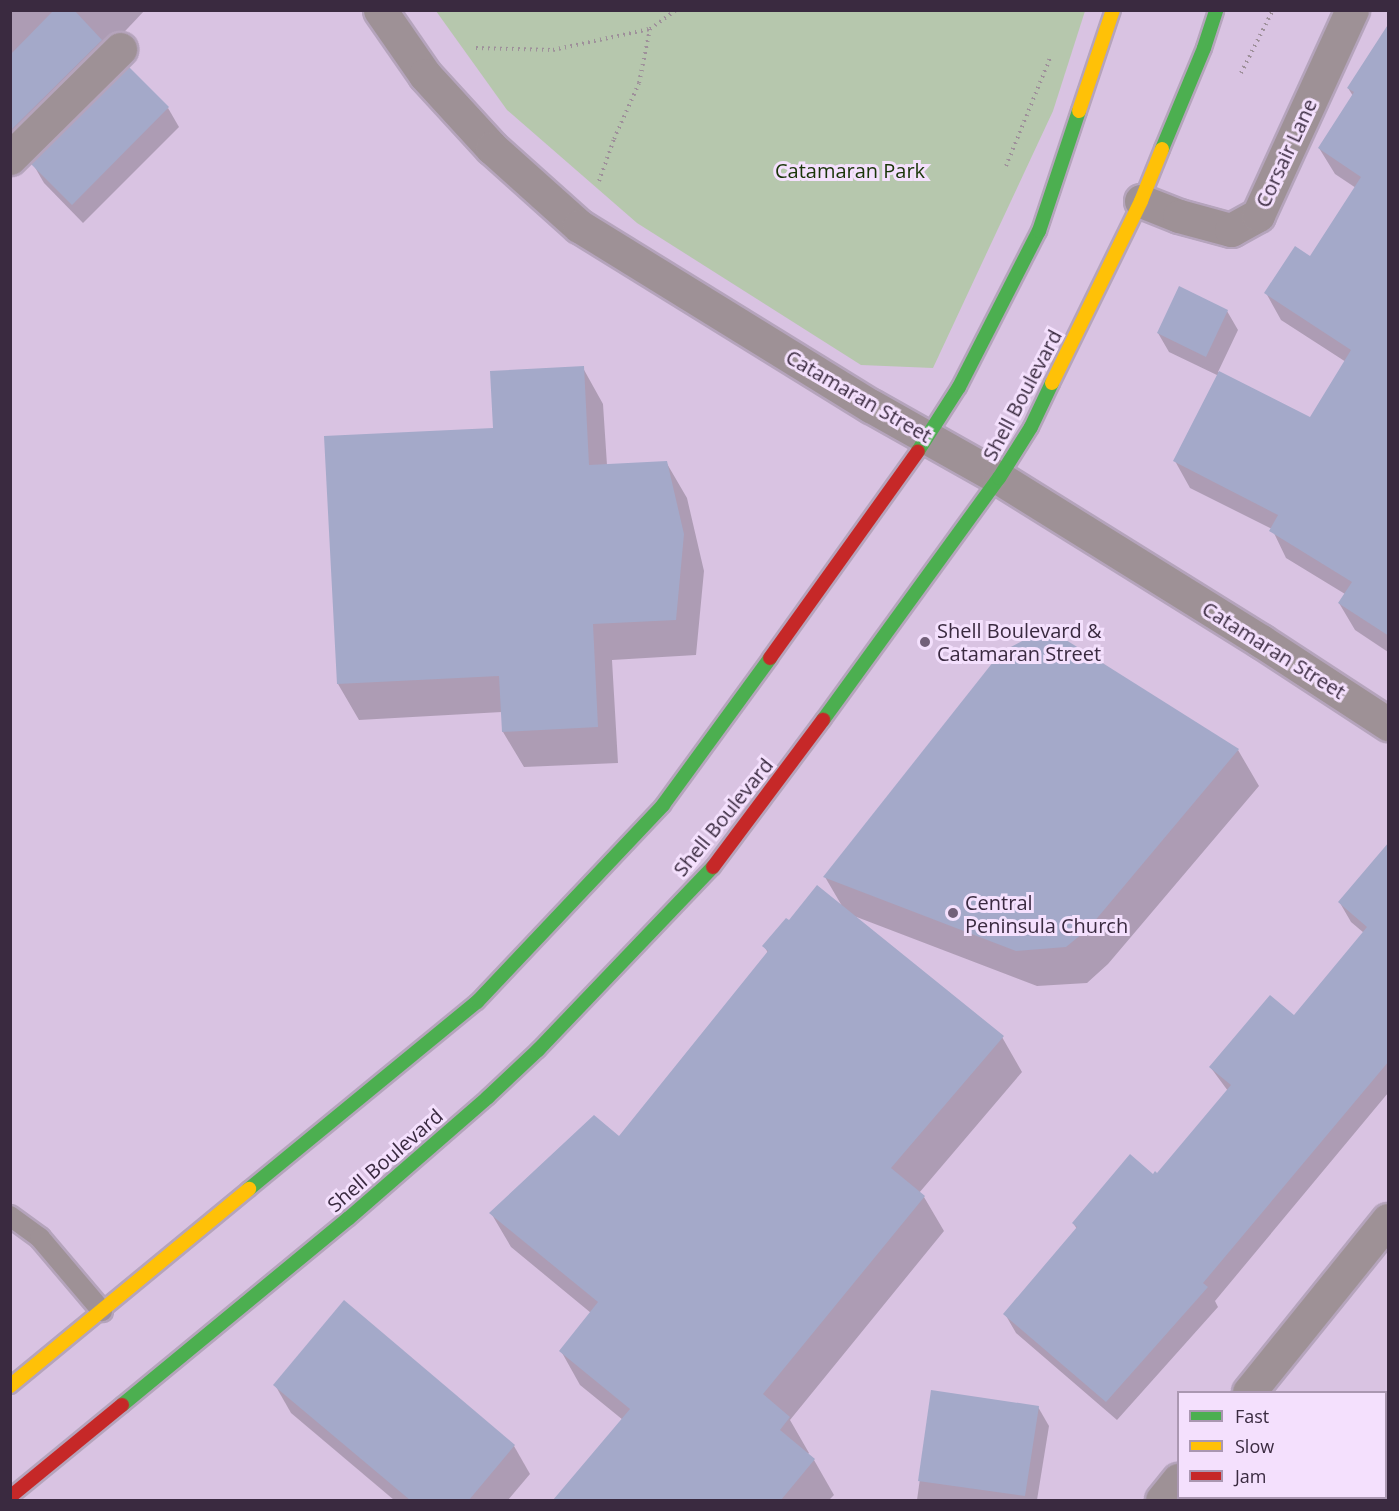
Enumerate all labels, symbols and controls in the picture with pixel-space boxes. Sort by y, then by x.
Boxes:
street label: Corsair Lane [1250,95,1322,211]
park label: Catamaran Park [775,158,925,182]
street label: Shell Boulevard [977,325,1067,465]
street label: Catamaran Street [782,345,936,447]
street label: Catamaran Street [1198,596,1350,704]
place label: Shell Boulevard & Catamaran Street [937,618,1102,665]
marker: Shell Boulevard & Catamaran Street [918,635,932,649]
street label: Shell Boulevard [668,753,778,881]
place label: Central Peninsula Church [965,890,1128,937]
marker: Central Peninsula Church [946,906,960,920]
street label: Shell Boulevard [322,1103,448,1217]
legend [1177,1391,1387,1499]
text: Fast [1235,1404,1269,1428]
text: Slow [1235,1434,1274,1458]
text: Jam [1235,1464,1267,1488]

